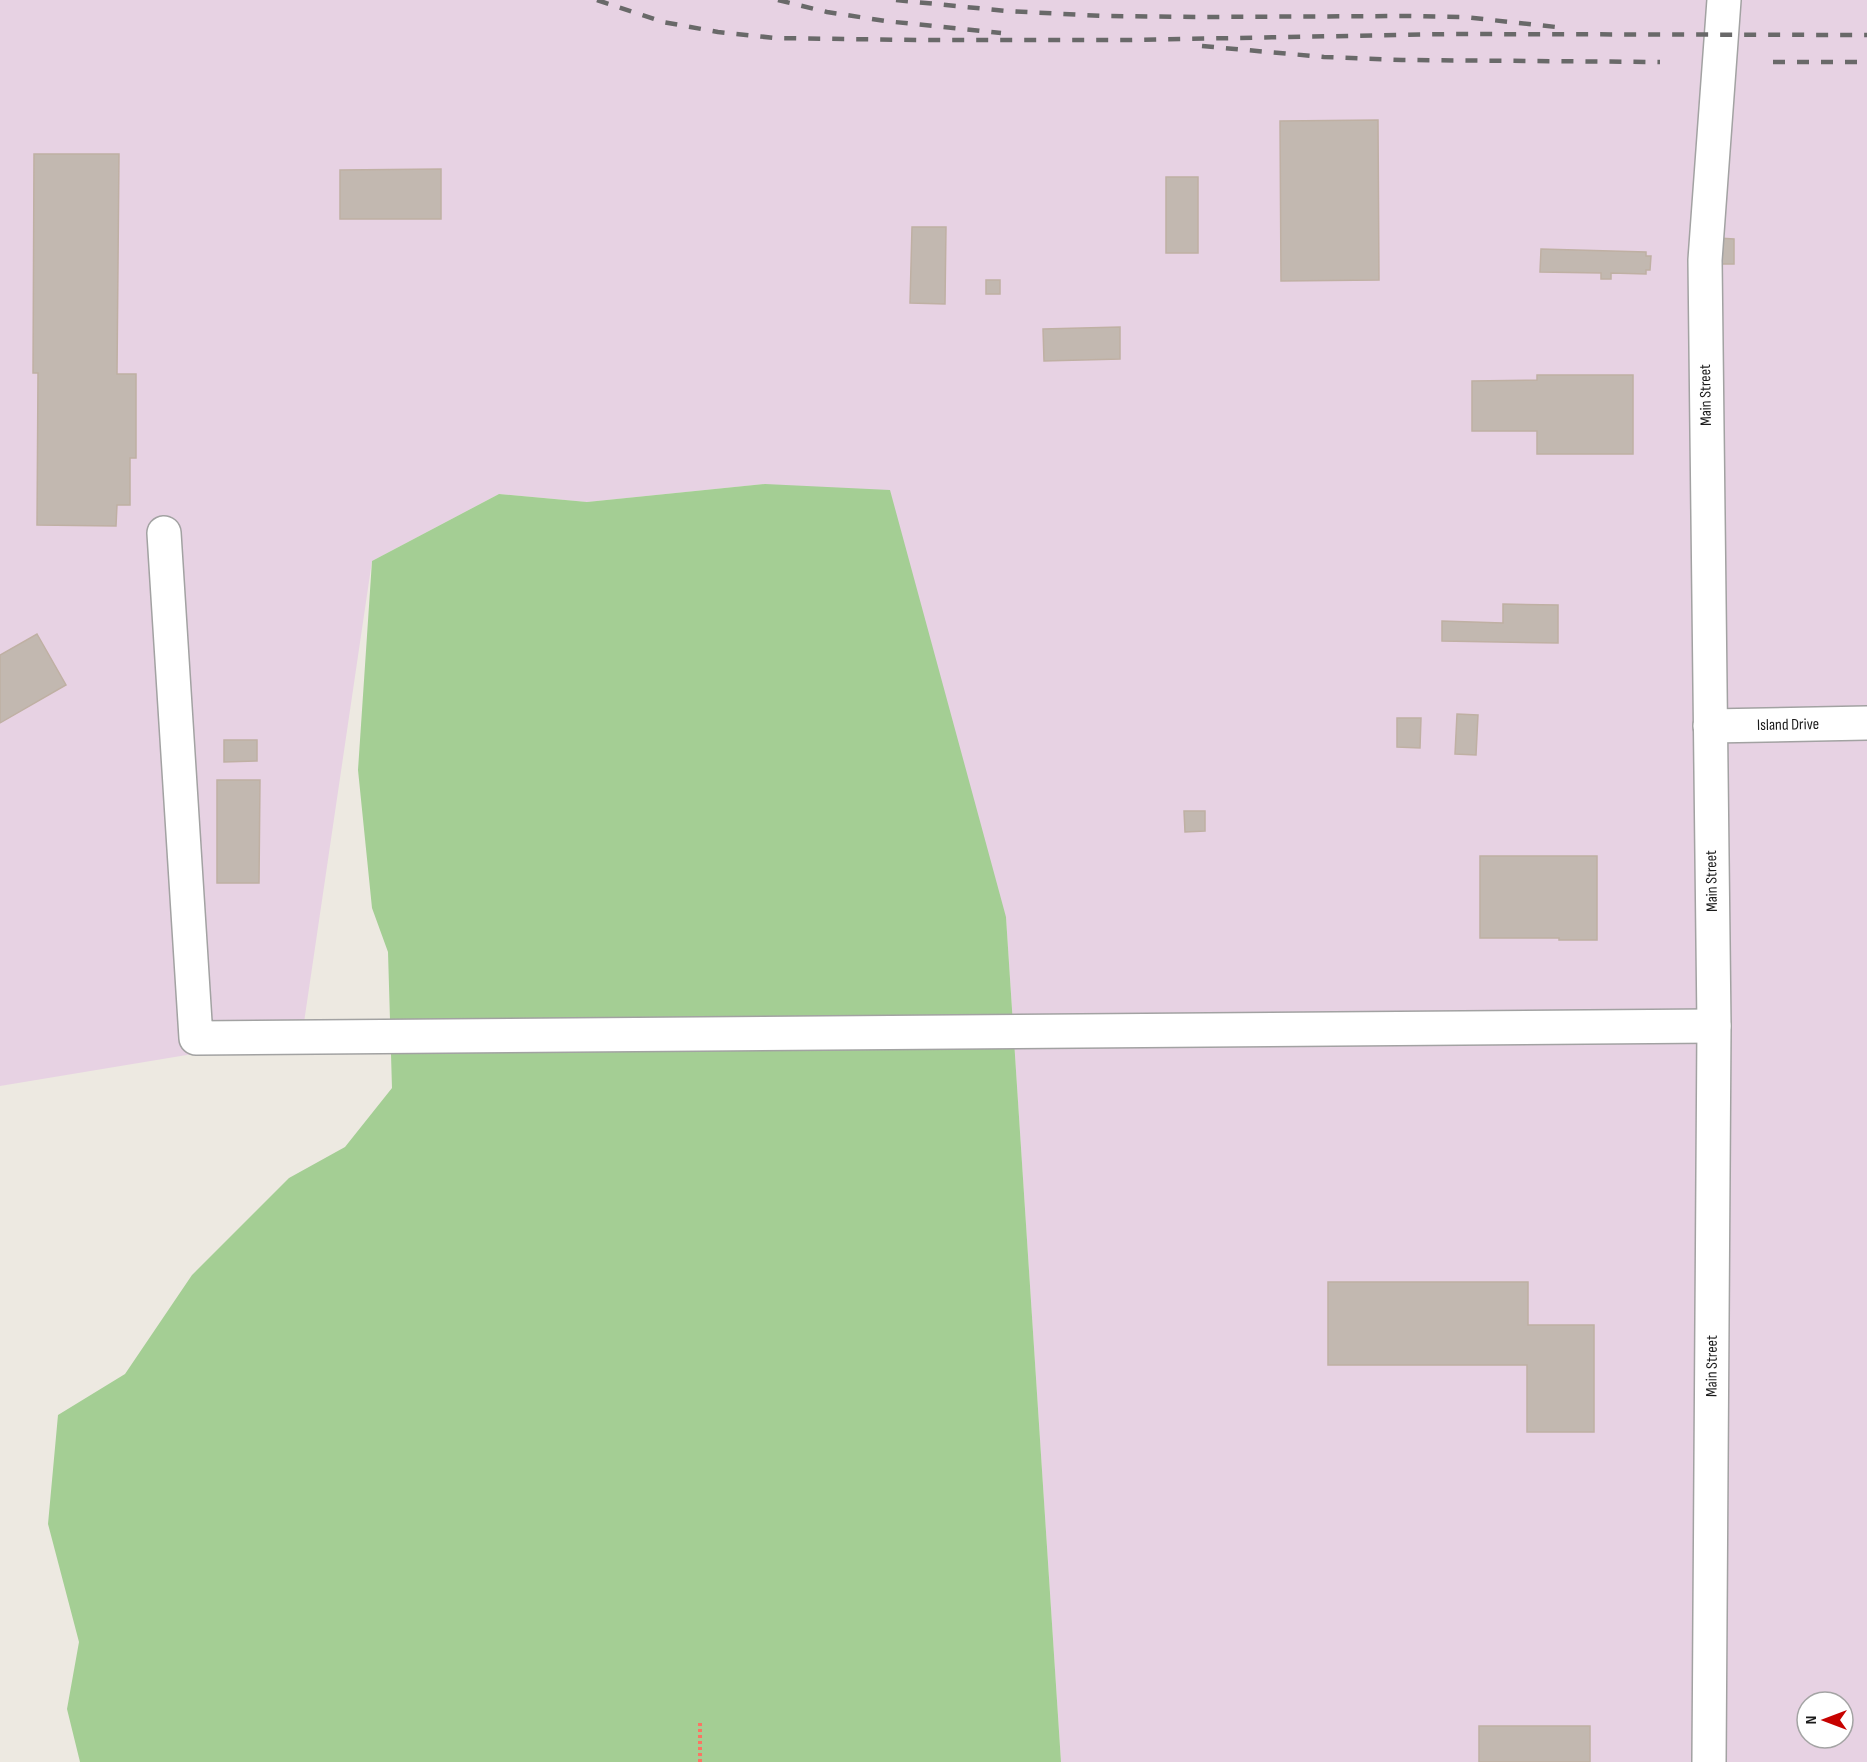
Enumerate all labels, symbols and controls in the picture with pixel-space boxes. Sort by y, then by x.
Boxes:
street label: Main Street [1696,364,1716,426]
street label: Island Drive [1757,714,1819,735]
street label: Main Street [1702,850,1722,912]
street label: Main Street [1702,1335,1721,1397]
north arrow [1795,1690,1855,1750]
text: N [1802,1716,1821,1724]

